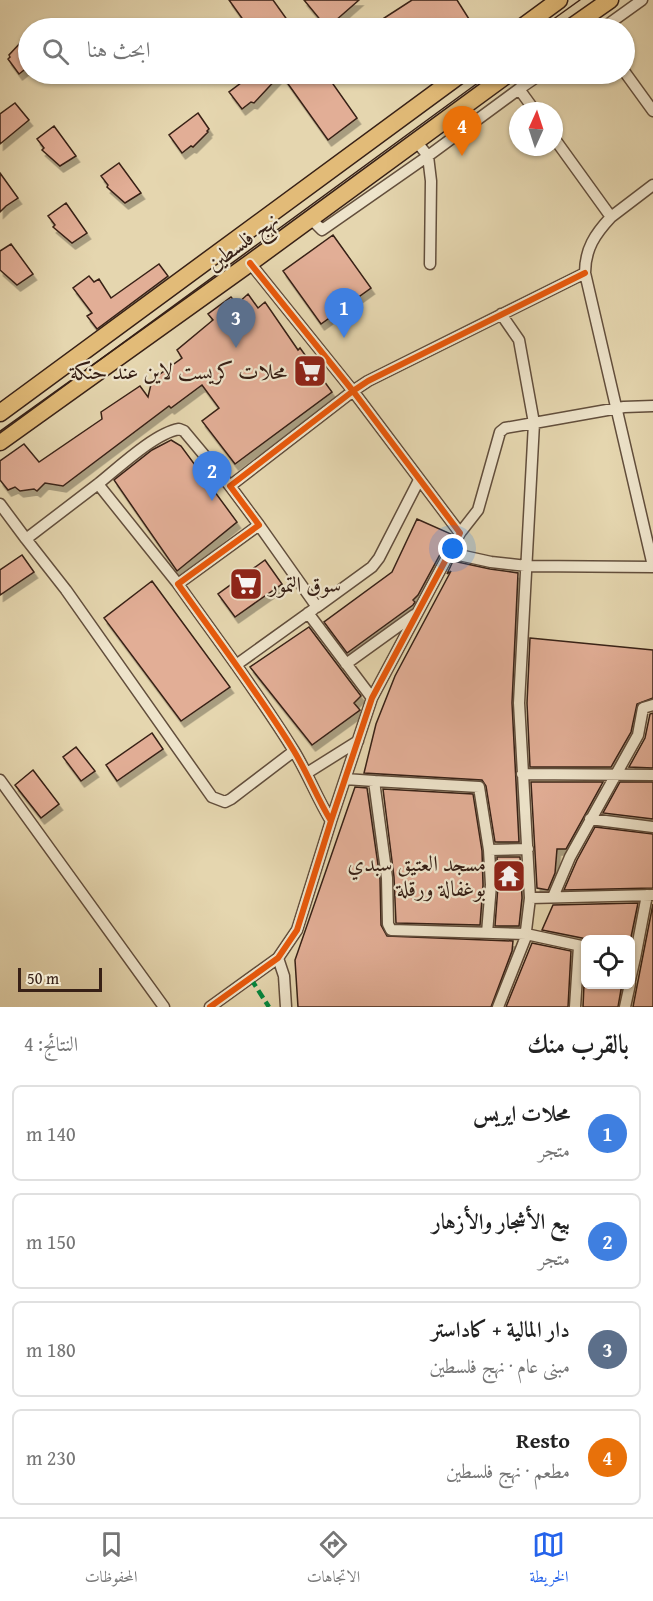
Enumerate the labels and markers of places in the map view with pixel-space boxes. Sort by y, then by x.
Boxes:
pin: 4 [442,106,482,156]
pin: 1 [324,288,364,338]
pin: 3 [216,298,256,348]
supermarket icon: محلات كريست لاين عند حنكة [292,353,328,389]
place label: محلات كريست لاين عند حنكة [69,355,288,387]
pin: 2 [192,452,232,501]
supermarket icon: سوق التمور [228,566,264,602]
place label: سوق التمور [267,568,341,600]
place label: مسجد العتيق سبدي بوغفالة ورقلة [347,847,486,904]
temple icon: مسجد العتيق سبدي بوغفالة ورقلة [491,858,527,894]

